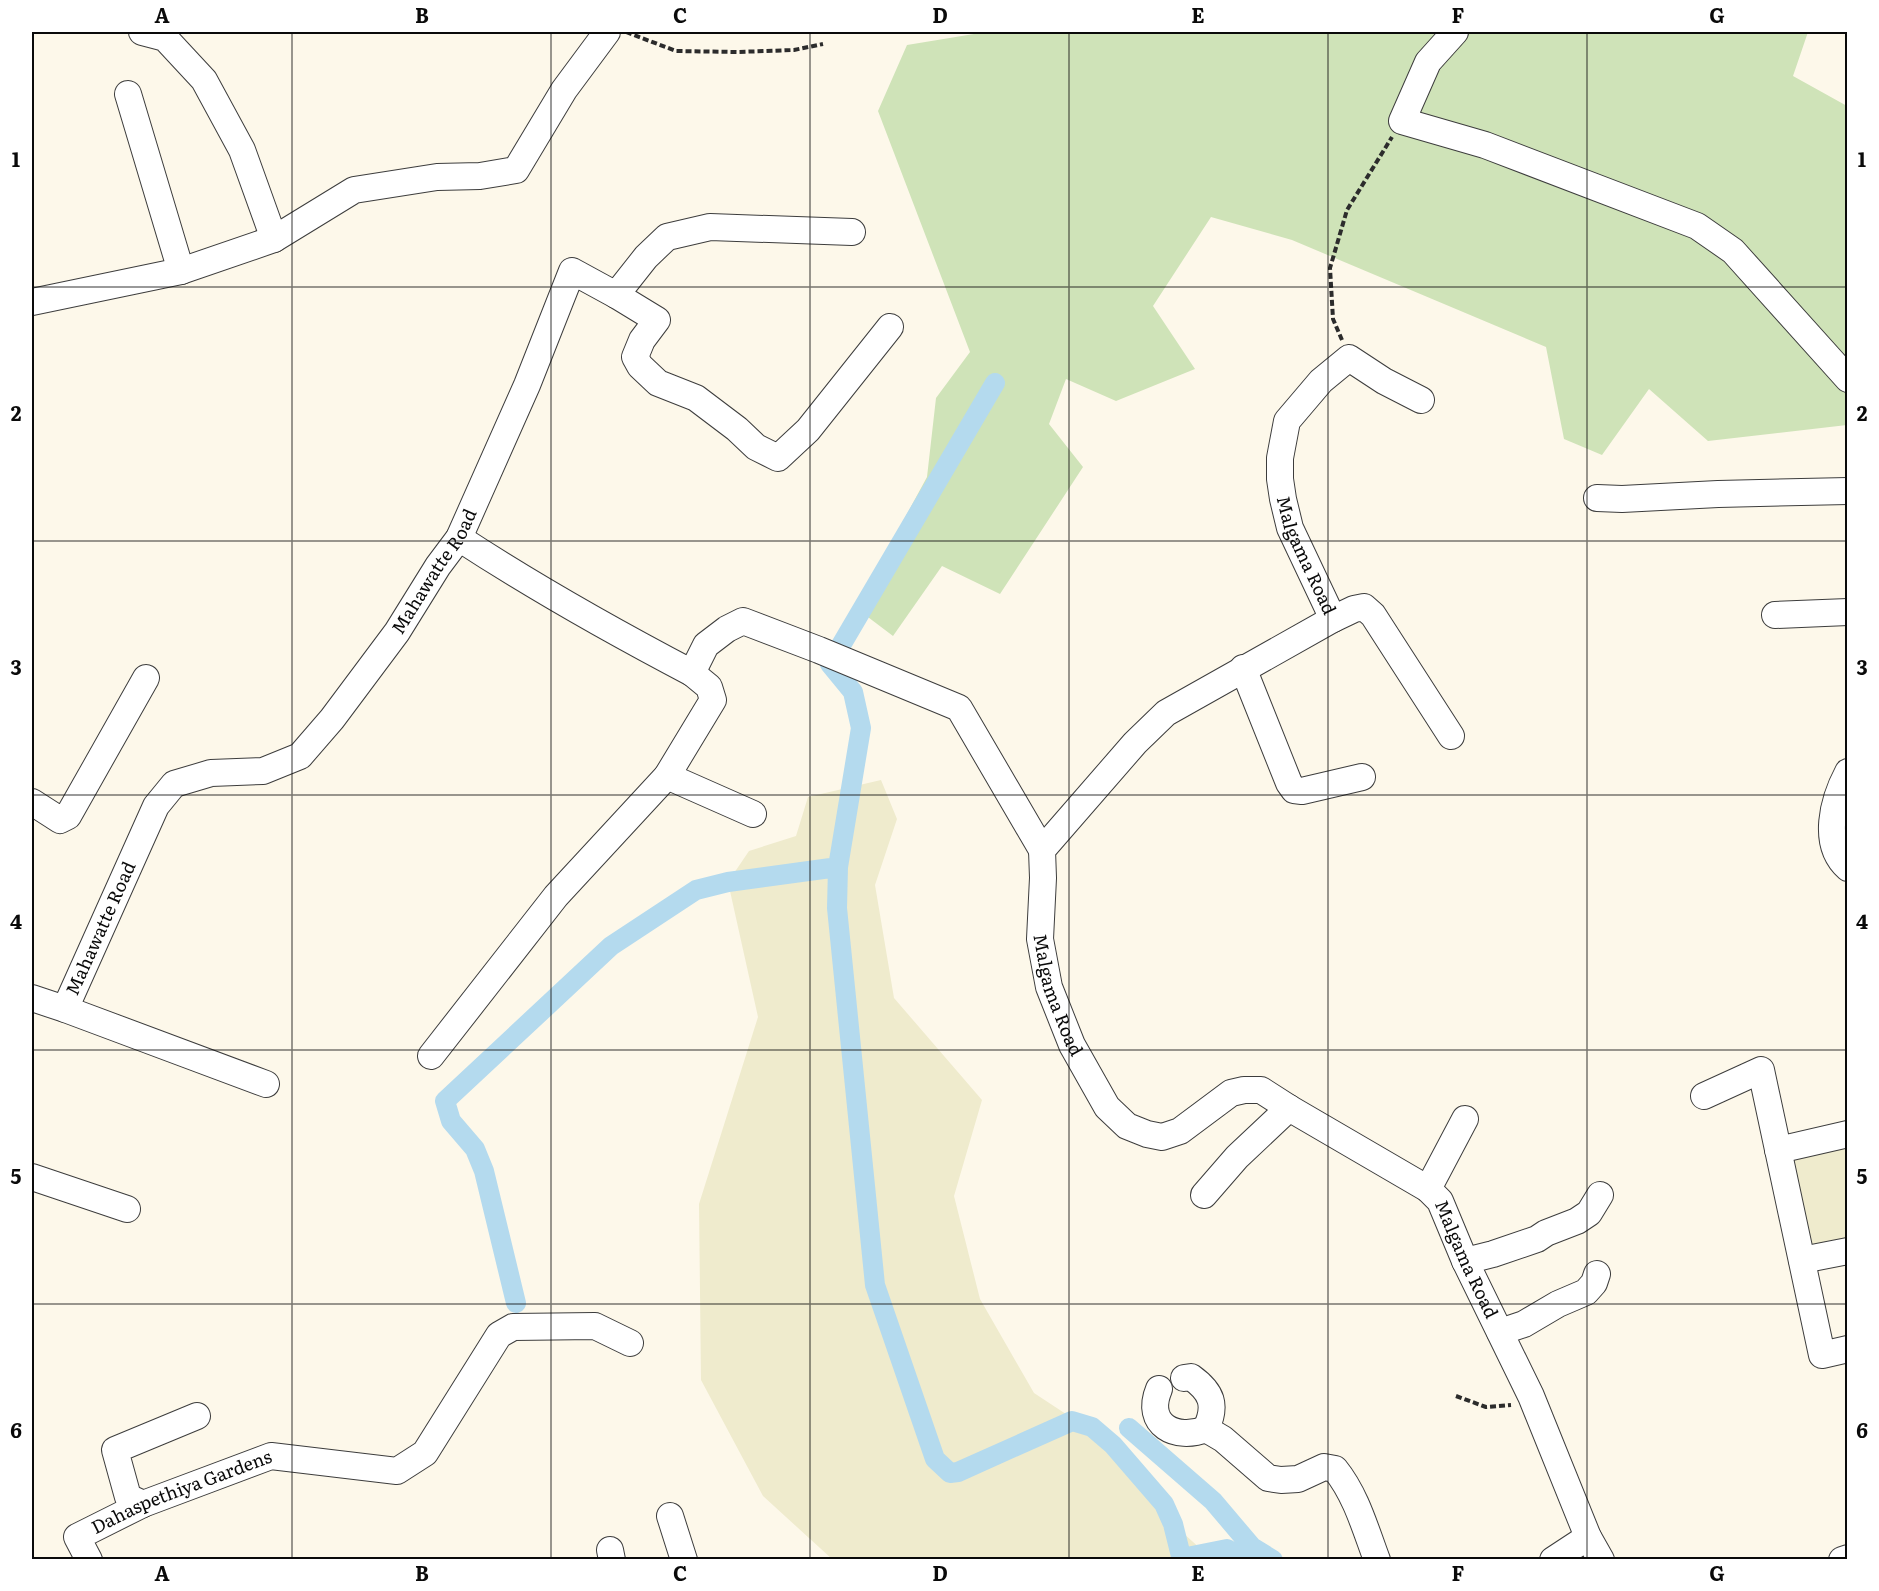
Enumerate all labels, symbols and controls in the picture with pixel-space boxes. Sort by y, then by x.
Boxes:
text: A [154,0,170,29]
text: B [415,0,429,29]
text: C [673,0,687,29]
text: D [932,0,948,29]
text: E [1191,0,1205,29]
text: F [1452,0,1465,29]
text: G [1709,0,1725,29]
text: 1 [12,143,20,173]
text: 1 [1858,143,1866,173]
text: 2 [11,397,22,427]
text: 2 [1857,397,1868,427]
street label: Malgama Road [1271,493,1344,619]
street label: Mahawatte Road [384,504,482,639]
text: 3 [10,651,22,681]
text: 3 [1856,651,1868,681]
street label: Mahawatte Road [58,857,141,999]
text: 4 [10,905,22,935]
text: 4 [1856,905,1868,935]
street label: Malgama Road [1027,931,1091,1061]
text: 5 [11,1160,22,1190]
text: 5 [1857,1160,1868,1190]
street label: Malgama Road [1429,1195,1506,1322]
text: 6 [10,1414,22,1444]
text: 6 [1856,1414,1868,1444]
street label: Dahaspethiya Gardens [86,1442,275,1540]
text: A [154,1557,170,1587]
text: B [415,1557,429,1587]
text: C [673,1557,687,1587]
text: D [932,1557,948,1587]
text: E [1191,1557,1205,1587]
text: F [1452,1557,1465,1587]
text: G [1709,1557,1725,1587]

